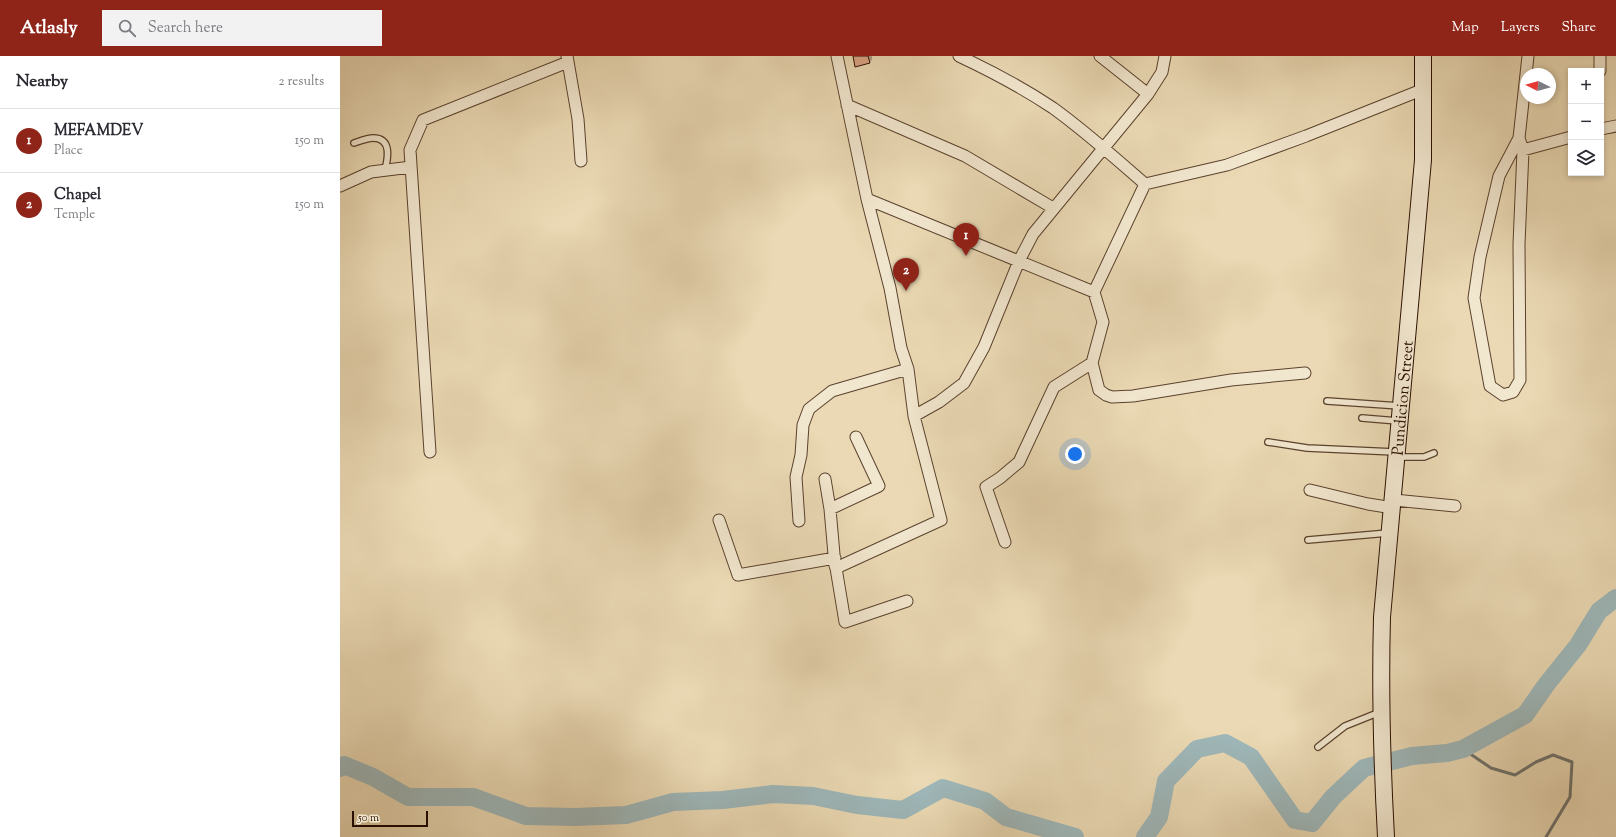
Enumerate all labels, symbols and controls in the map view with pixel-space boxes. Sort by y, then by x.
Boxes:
search box [102,10,382,46]
text: Atlasly [20,15,78,42]
icon: search [116,17,138,39]
text: Search here [148,18,223,39]
text: Map [1452,18,1479,38]
text: Layers [1501,18,1539,38]
text: Share [1561,18,1596,38]
north arrow [1520,68,1556,104]
map controls [1568,68,1604,176]
button: + [1568,68,1604,104]
text: Nearby [16,70,68,94]
text: 2 results [279,73,324,91]
button: − [1568,104,1604,140]
text: MEFAMDEV [54,121,143,142]
text: 1 [27,132,31,150]
text: 150 m [295,132,324,150]
button: layers [1568,140,1604,176]
text: Place [54,142,83,160]
text: Chapel [54,185,101,206]
text: 2 [26,196,32,214]
text: 150 m [295,196,324,214]
text: Temple [54,206,95,224]
pin: 1 [953,223,979,256]
pin: 2 [893,258,919,291]
street label: Pundicion Street [1388,339,1421,457]
your location [1065,444,1085,464]
scale bar [352,809,428,828]
text: 50 m [358,810,379,826]

